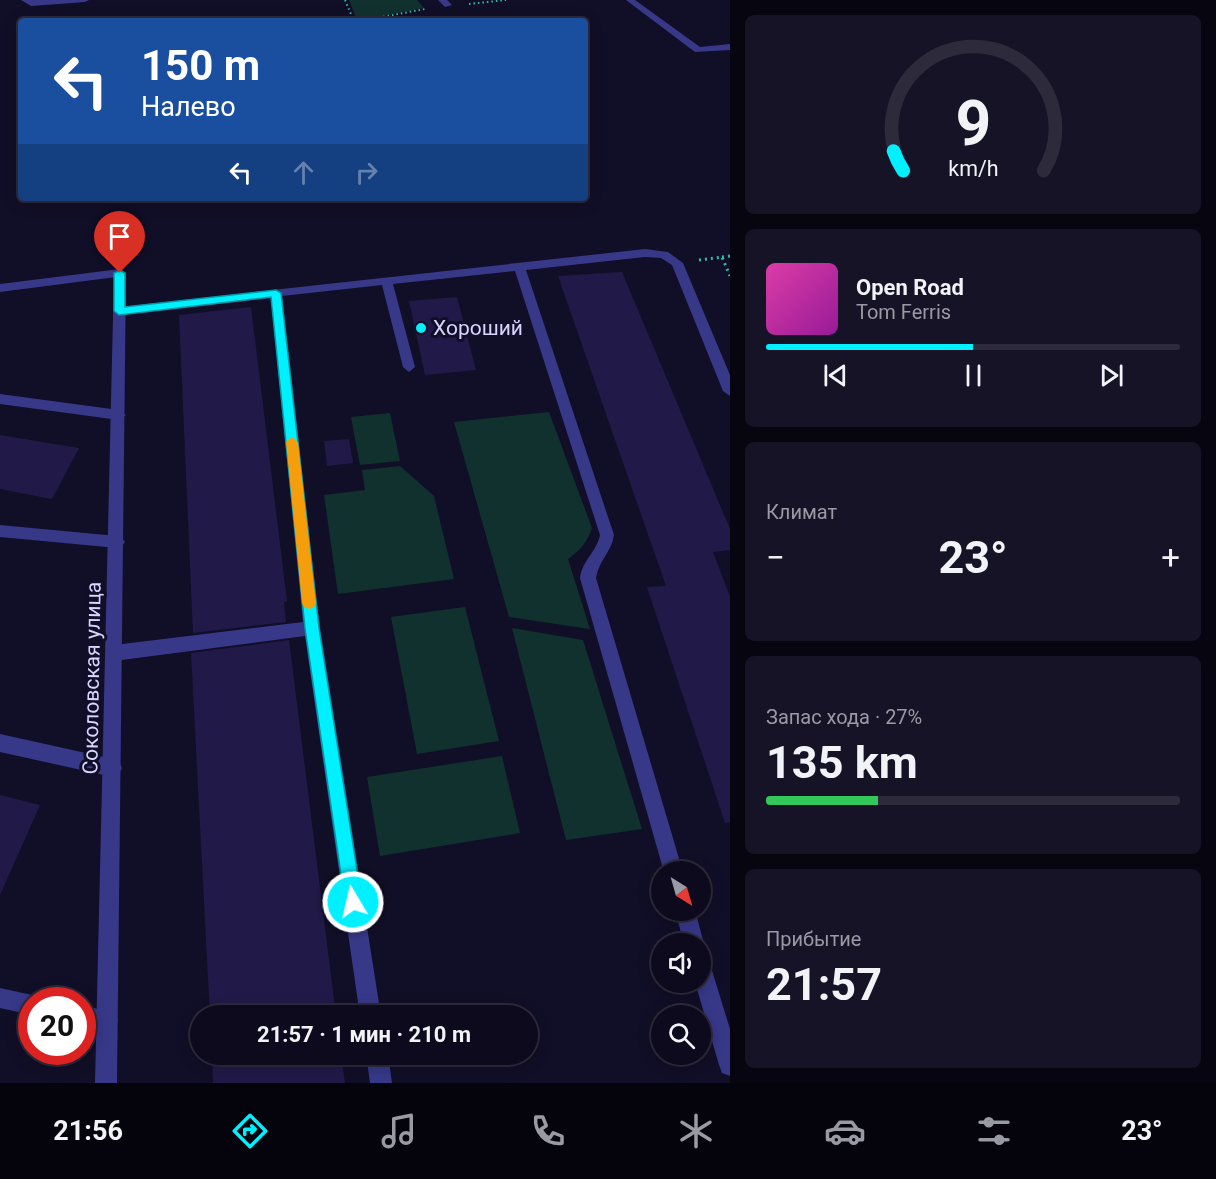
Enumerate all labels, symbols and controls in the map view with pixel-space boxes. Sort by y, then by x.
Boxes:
text: 150 m [141,41,260,90]
icon: left [42,42,120,120]
text: 9 [955,87,991,160]
text: Налево [141,91,236,123]
icon: left [224,156,257,189]
icon: ahead [287,156,320,189]
icon: right [350,156,383,189]
text: km/h [948,157,998,182]
pin [94,211,145,273]
icon: arrive [103,220,136,253]
text: Open Road [856,275,964,300]
text: Tom Ferris [856,300,951,324]
place label: Хороший [433,316,523,340]
marker: Хороший [414,321,428,335]
icon: previous [819,359,852,392]
icon: pause [957,359,990,392]
icon: next [1095,359,1128,392]
text: Климат [766,500,837,524]
text: 23° [938,531,1008,584]
text: − [766,538,785,577]
text: + [1161,538,1180,577]
street label: Соколовская улица [78,581,106,775]
text: Запас хода · 27% [766,705,922,729]
text: 135 km [766,736,918,789]
north arrow [651,861,711,921]
map controls [651,861,711,1065]
position arrow [321,870,385,934]
text: Прибытие [766,927,861,951]
button: sound [651,933,711,993]
text: 21:57 [766,958,882,1011]
speed limit sign: 20 [18,987,96,1065]
button: search [651,1005,711,1065]
text: 21:57 · 1 мин · 210 m [257,1022,471,1047]
icon: directions [229,1110,271,1152]
icon: music [378,1110,420,1152]
icon: phone [527,1110,569,1152]
icon: climate [675,1110,717,1152]
icon: car [824,1110,866,1152]
icon: filters [973,1110,1015,1152]
text: 21:56 [53,1115,123,1147]
text: 23° [1121,1115,1163,1147]

